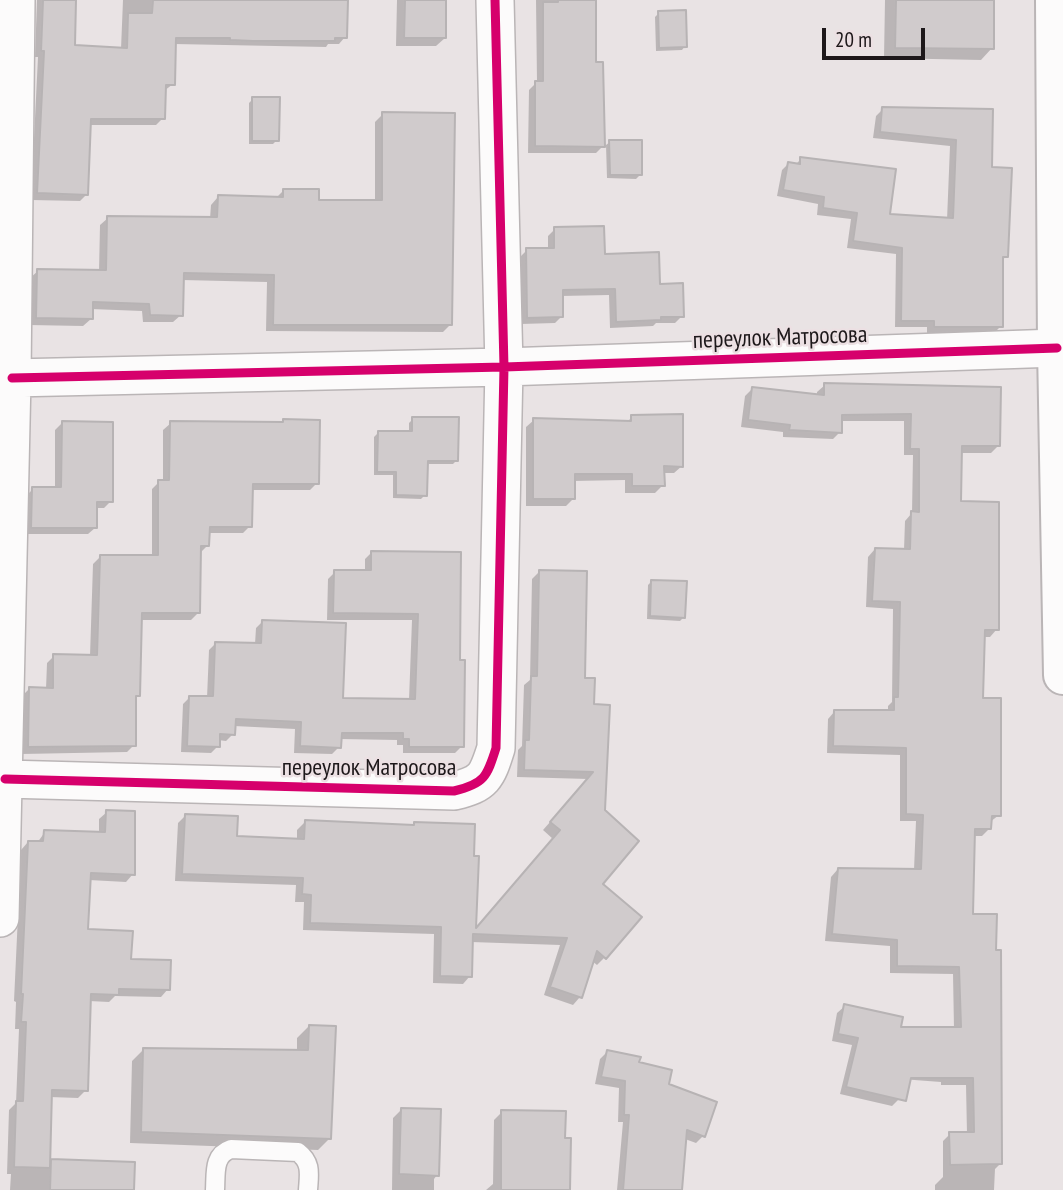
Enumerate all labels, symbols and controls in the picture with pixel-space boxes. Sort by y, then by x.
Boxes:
scale bar [825,14,928,58]
text: 20 m [835,26,872,53]
street label: переулок Матросова [692,321,868,355]
street label: переулок Матросова [282,754,456,782]

